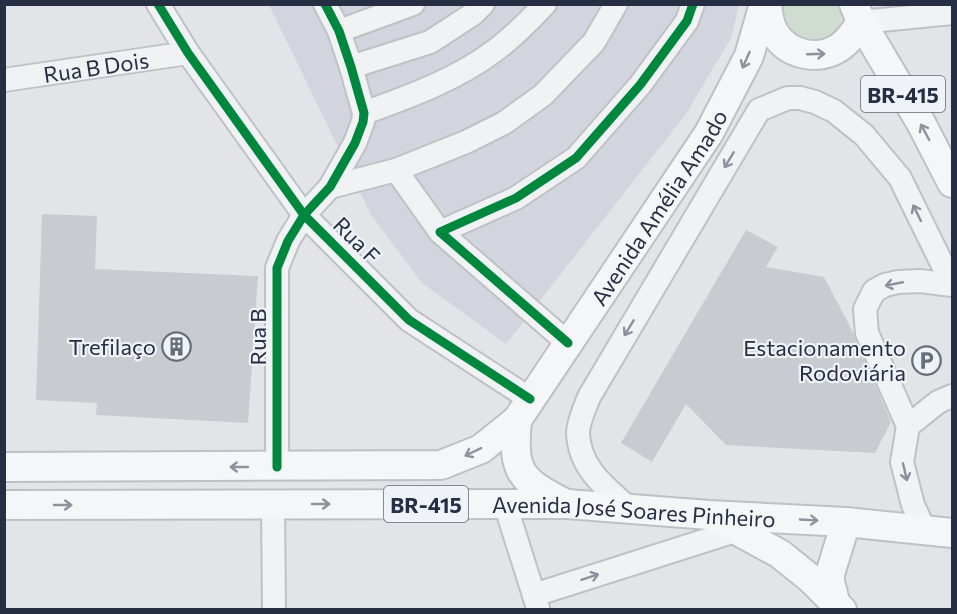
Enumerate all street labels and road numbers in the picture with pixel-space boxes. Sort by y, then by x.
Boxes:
street label: Rua B Dois [42,45,150,88]
road number: BR-415 [861,76,945,112]
street label: Avenida Amélia Amado [584,105,732,310]
street label: Rua F [328,211,386,269]
street label: Rua B [244,309,271,365]
road number: BR-415 [384,486,468,522]
street label: Avenida José Soares Pinheiro [492,490,776,532]

